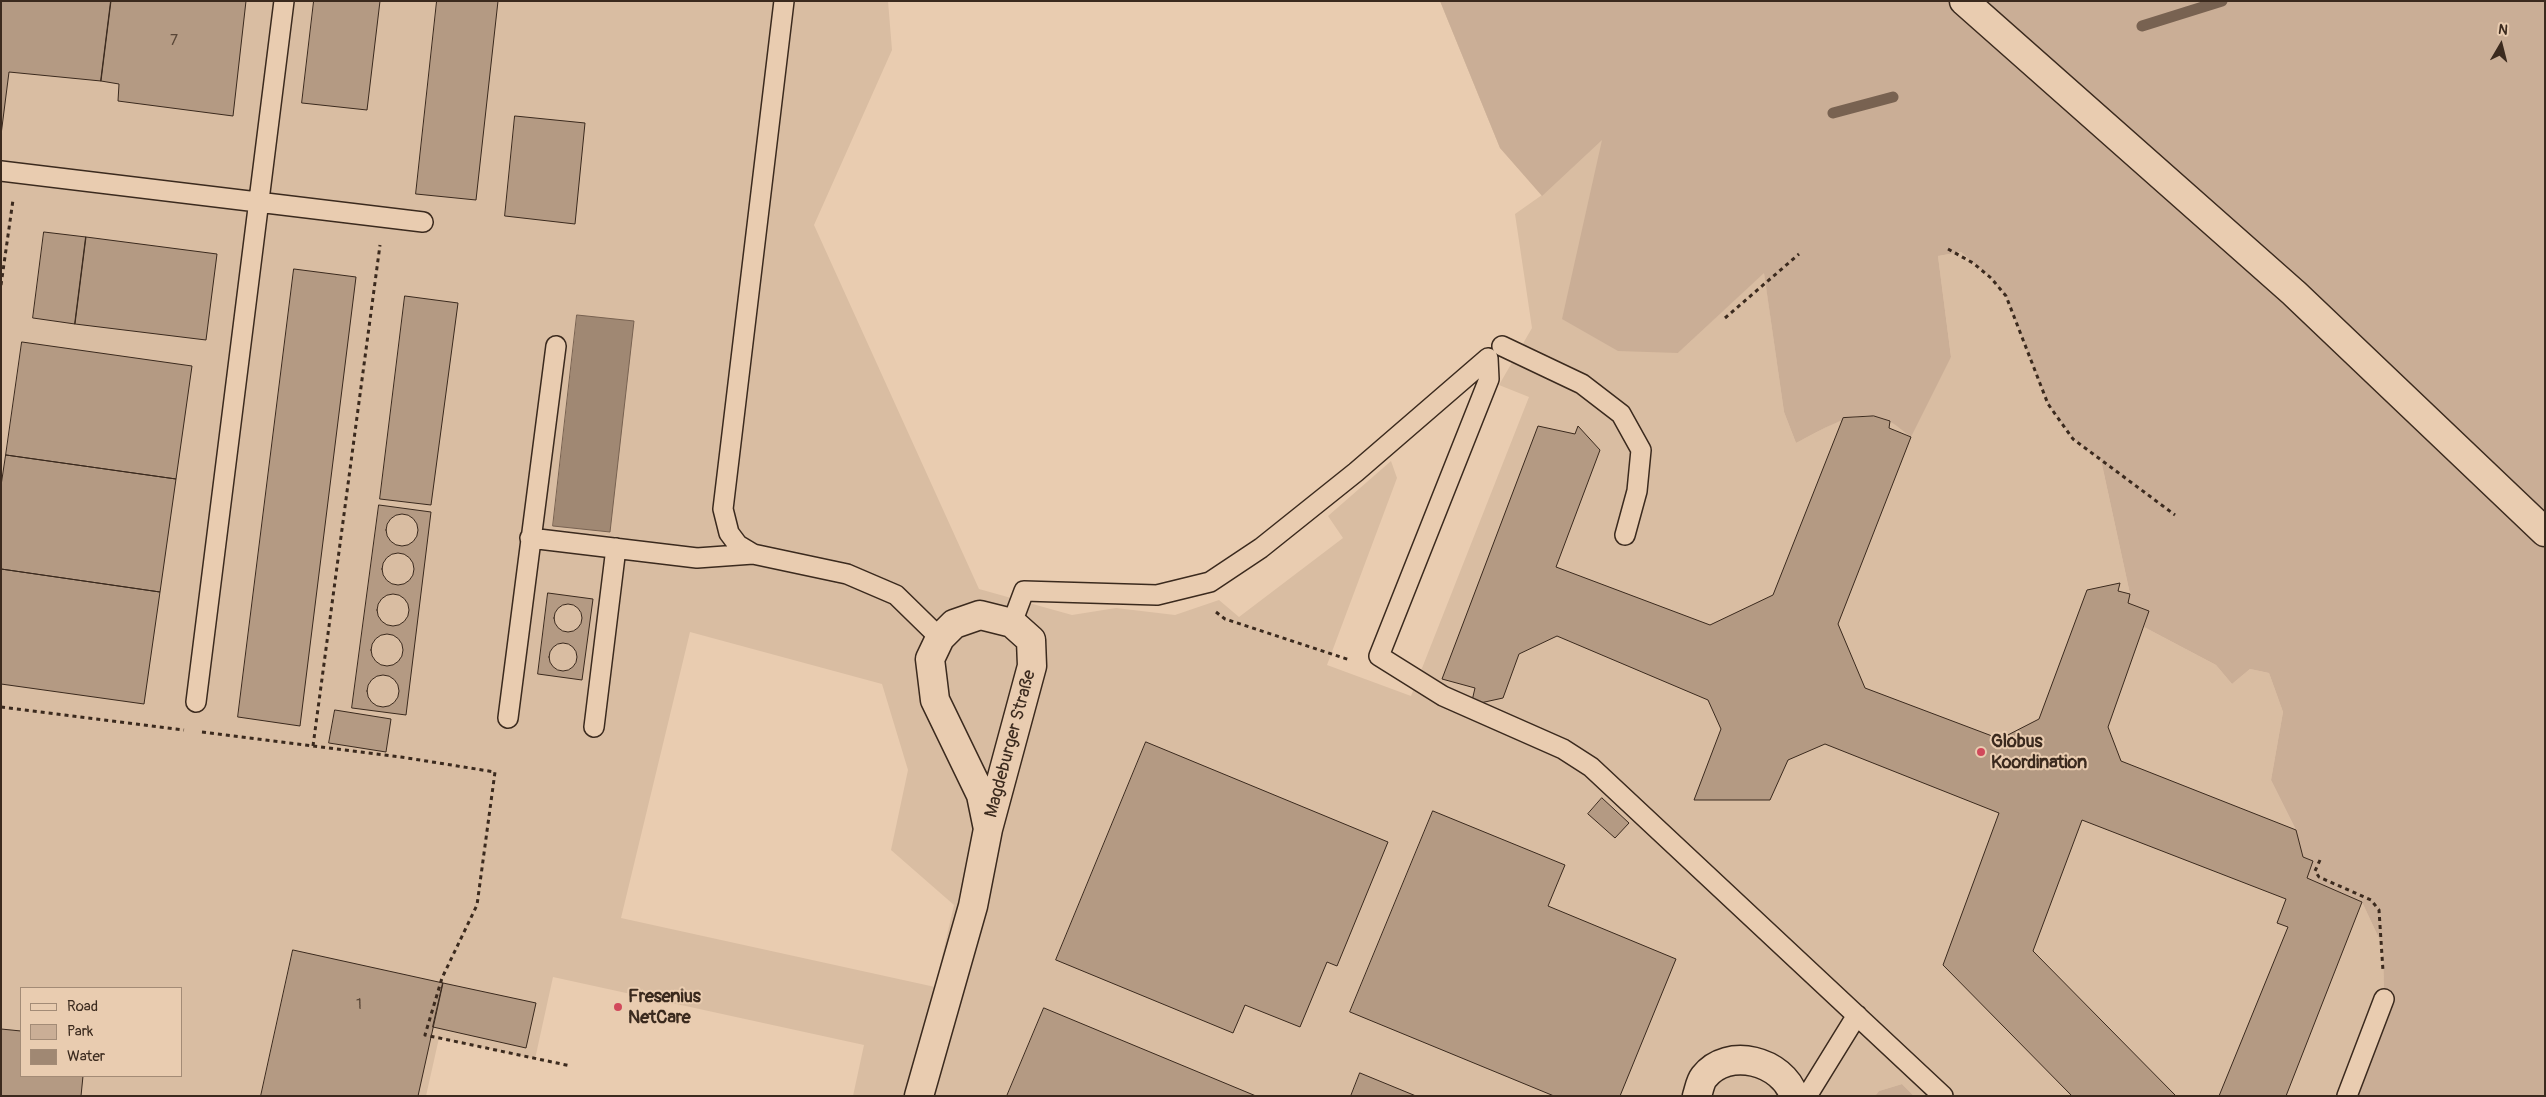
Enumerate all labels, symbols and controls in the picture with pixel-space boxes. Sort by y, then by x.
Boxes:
north arrow [2476,20,2526,70]
text: N [2497,21,2509,39]
house number: 7 [170,32,178,50]
street label: Magdeburger Straße [981,668,1041,820]
place label: Globus Koordination [1991,731,2087,774]
marker: Globus Koordination [1975,746,1987,758]
place label: Fresenius NetCare [628,986,701,1028]
legend [20,987,182,1077]
house number: 1 [356,996,362,1014]
text: Road [67,997,98,1016]
marker: Fresenius NetCare [612,1001,624,1013]
text: Park [67,1022,93,1041]
text: Water [67,1047,105,1066]

